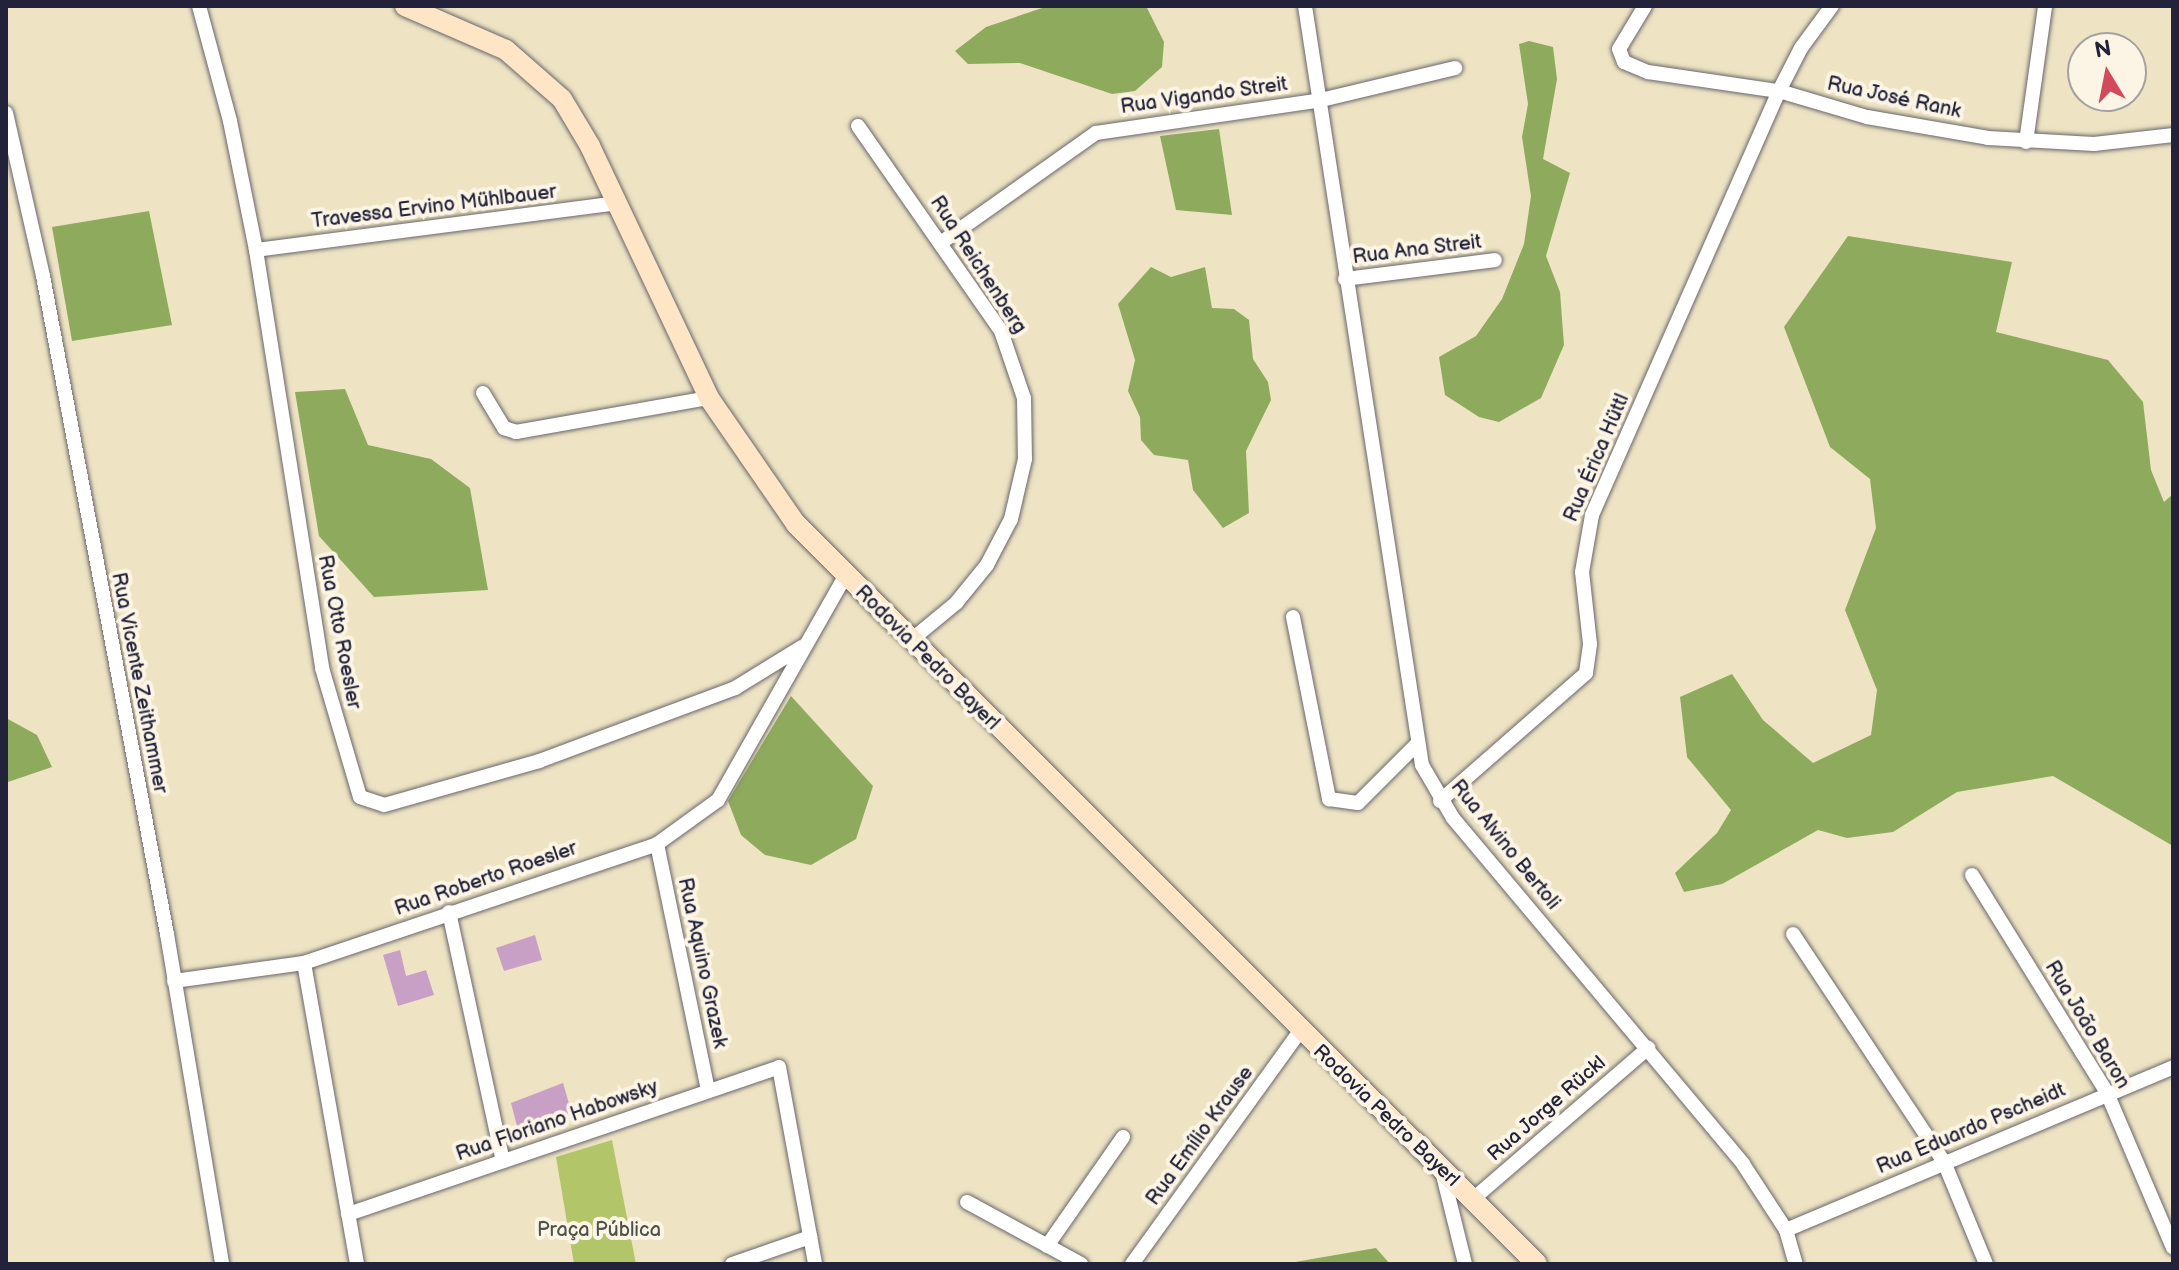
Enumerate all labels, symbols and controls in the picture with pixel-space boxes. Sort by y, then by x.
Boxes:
north arrow [2067,32,2147,112]
text: N [2093,35,2114,65]
street label: Rua Vigando Streit [1119,72,1289,120]
street label: Rua José Rank [1824,72,1964,124]
street label: Travessa Ervino Mühlbauer [310,180,558,234]
street label: Rua Reichenberg [925,192,1031,338]
street label: Rua Ana Streit [1351,230,1483,270]
street label: Rua Érica Hüttl [1559,390,1635,526]
street label: Rua Otto Roesler [312,553,366,711]
street label: Rua Vicente Zeithammer [106,570,172,796]
street label: Rodovia Pedro Bayerl [850,581,1004,735]
street label: Rua Alvino Bertoli [1445,775,1565,915]
street label: Rua Roberto Roesler [392,837,580,921]
street label: Rua Aquino Grazek [672,876,732,1050]
street label: Rua João Baron [2039,956,2135,1094]
street label: Rodovia Pedro Bayerl [1308,1040,1464,1192]
street label: Rua Jorge Rückl [1483,1051,1611,1167]
street label: Rua Emílio Krause [1141,1062,1259,1210]
street label: Rua Floriano Habowsky [453,1075,661,1167]
street label: Rua Eduardo Pscheidt [1873,1078,2069,1180]
park label: Praça Pública [537,1218,661,1242]

